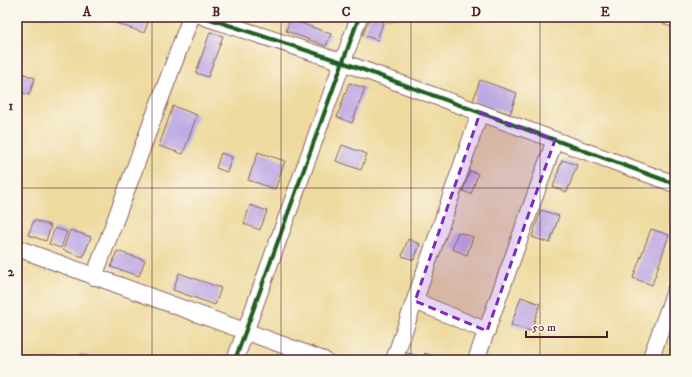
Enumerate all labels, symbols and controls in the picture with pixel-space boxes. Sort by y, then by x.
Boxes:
text: A [82,4,92,20]
text: B [212,4,220,20]
text: C [342,4,351,20]
text: D [471,4,481,20]
text: E [600,4,610,20]
text: 1 [9,98,14,114]
text: 2 [8,264,15,280]
scale bar [526,313,607,339]
text: 50 m [532,320,556,335]

